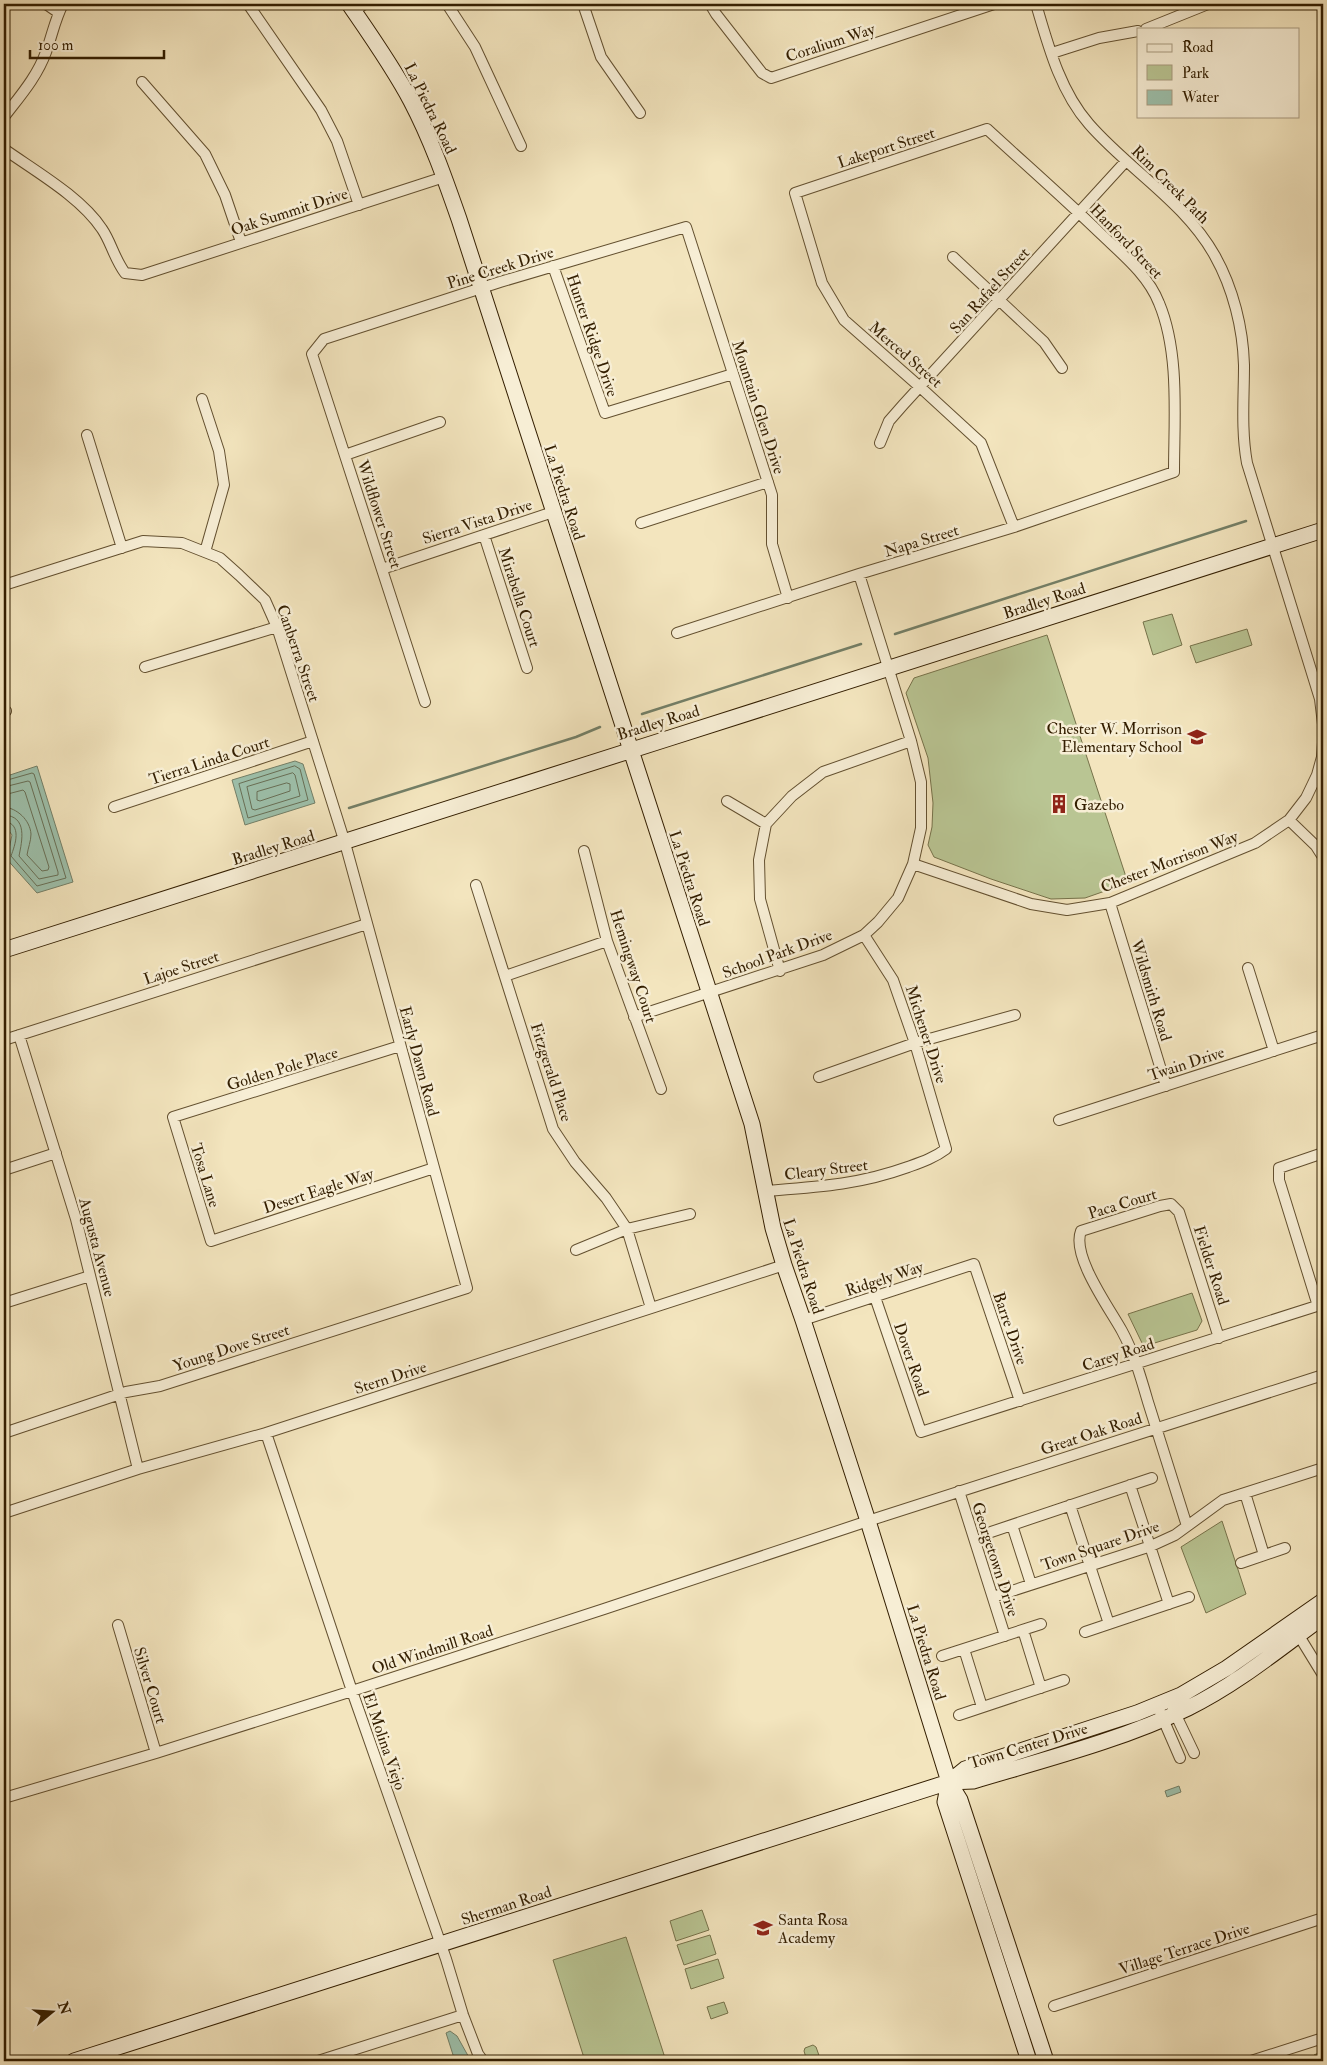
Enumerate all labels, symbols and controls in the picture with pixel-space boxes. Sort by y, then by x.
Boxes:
street label: Coralium Way [783,19,878,67]
scale bar [30,28,164,60]
legend [1137,28,1300,118]
text: 100 m [38,36,74,55]
text: Road [1182,38,1214,57]
street label: La Piedra Road [399,60,461,157]
text: Park [1182,64,1209,83]
text: Water [1181,88,1219,107]
street label: Lakeport Street [835,123,938,174]
street label: Rim Creek Path [1127,141,1214,228]
street label: Oak Summit Drive [228,184,351,240]
street label: Hanford Street [1086,200,1167,283]
street label: Pine Creek Drive [445,242,556,294]
street label: San Rafael Street [946,243,1034,338]
street label: Hunter Ridge Drive [562,271,623,400]
street label: Merced Street [865,317,946,392]
street label: Mountain Glen Drive [727,338,789,477]
street label: La Piedra Road [539,442,589,543]
street label: Wildflower Street [352,457,406,571]
street label: Sierra Vista Drive [420,495,535,549]
street label: Napa Street [881,520,961,563]
street label: Mirabella Court [493,545,545,650]
street label: Bradley Road [1001,578,1088,624]
street label: Canberra Street [272,602,324,705]
street label: Bradley Road [615,701,702,745]
place label: Chester W. Morrison Elementary School [1046,719,1182,757]
school or university icon: Chester W. Morrison Elementary School [1186,726,1208,748]
street label: Tierra Linda Court [147,732,272,790]
building icon: Gazebo [1048,793,1070,815]
place label: Gazebo [1074,795,1124,815]
street label: Bradley Road [230,826,317,870]
street label: Chester Morrison Way [1098,826,1242,897]
street label: La Piedra Road [664,828,714,929]
street label: Hemingway Court [605,907,661,1025]
street label: School Park Drive [720,925,835,983]
street label: Wildsmith Road [1126,936,1176,1043]
street label: Lajoe Street [141,946,222,990]
street label: Michener Drive [901,983,951,1086]
street label: Early Dawn Road [395,1004,443,1118]
street label: Fitzgerald Place [526,1020,577,1124]
street label: Golden Pole Place [224,1042,341,1095]
street label: Twain Drive [1146,1042,1227,1086]
street label: Tosa Lane [186,1141,224,1210]
street label: Cleary Street [783,1155,869,1185]
street label: Desert Eagle Way [261,1163,377,1218]
street label: Paca Court [1086,1184,1159,1224]
street label: Augusta Avenue [74,1195,120,1299]
street label: La Piedra Road [778,1216,828,1317]
street label: Fielder Road [1189,1223,1233,1308]
street label: Ridgely Way [843,1257,927,1301]
street label: Barre Drive [988,1289,1032,1368]
street label: Young Dove Street [171,1320,292,1376]
street label: Dover Road [889,1320,933,1399]
street label: Carey Road [1080,1334,1157,1376]
street label: Stern Drive [352,1357,429,1399]
street label: Great Oak Road [1038,1408,1145,1460]
street label: Georgetown Drive [967,1500,1023,1619]
street label: Town Square Drive [1039,1516,1162,1576]
street label: La Piedra Road [902,1602,950,1703]
street label: Old Windmill Road [369,1621,496,1679]
street label: Silver Court [129,1645,171,1726]
street label: El Molina Viejo [358,1690,410,1793]
street label: Town Center Drive [966,1718,1090,1774]
street label: Sherman Road [459,1882,554,1930]
place label: Santa Rosa Academy [777,1910,848,1948]
school or university icon: Santa Rosa Academy [752,1917,774,1939]
street label: Village Terrace Drive [1116,1918,1253,1980]
north arrow [28,1988,78,2038]
text: N [54,1999,74,2017]

